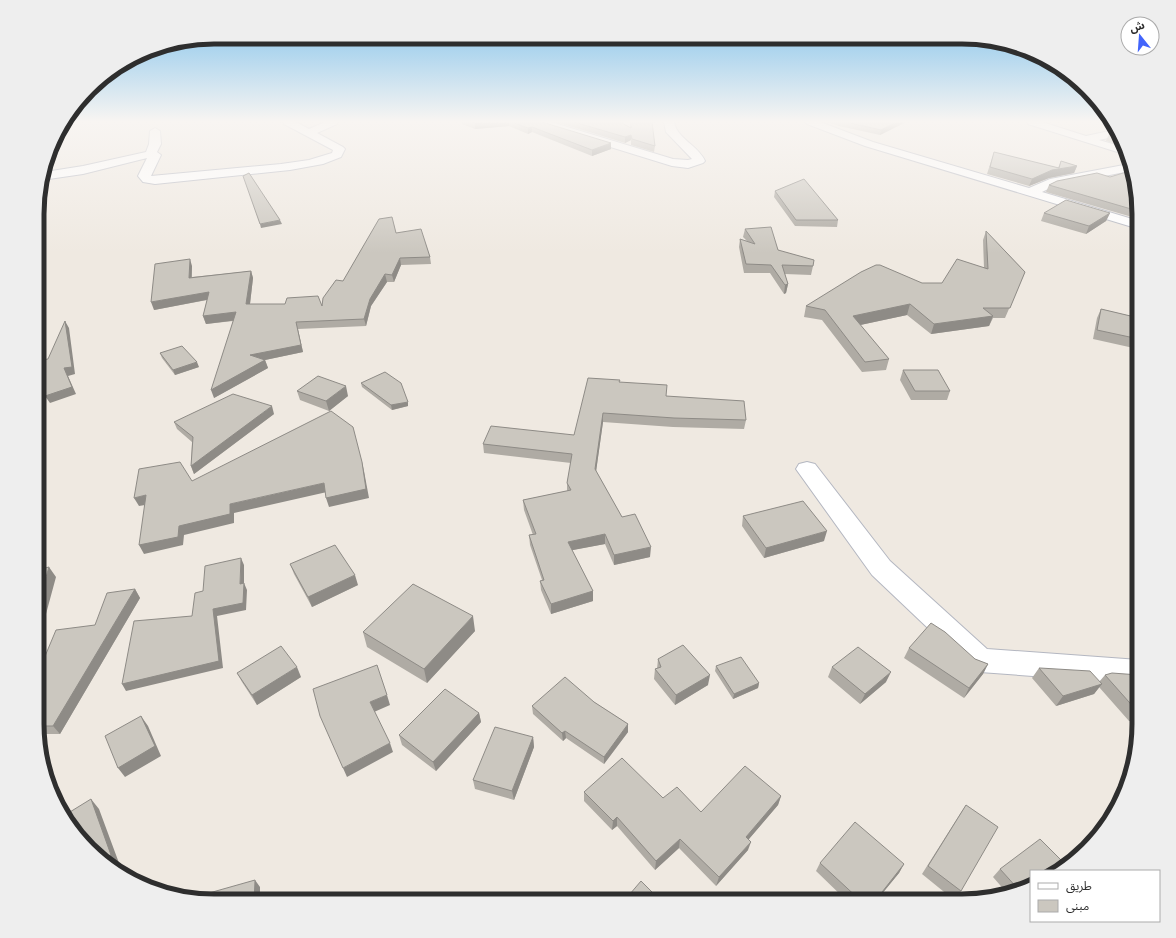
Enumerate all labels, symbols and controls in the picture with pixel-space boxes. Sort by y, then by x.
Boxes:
north arrow [1120,16,1160,56]
text: ش [1128,18,1146,35]
legend [1030,870,1160,922]
text: طريق [1066,878,1092,894]
text: مبنى [1066,898,1089,913]

